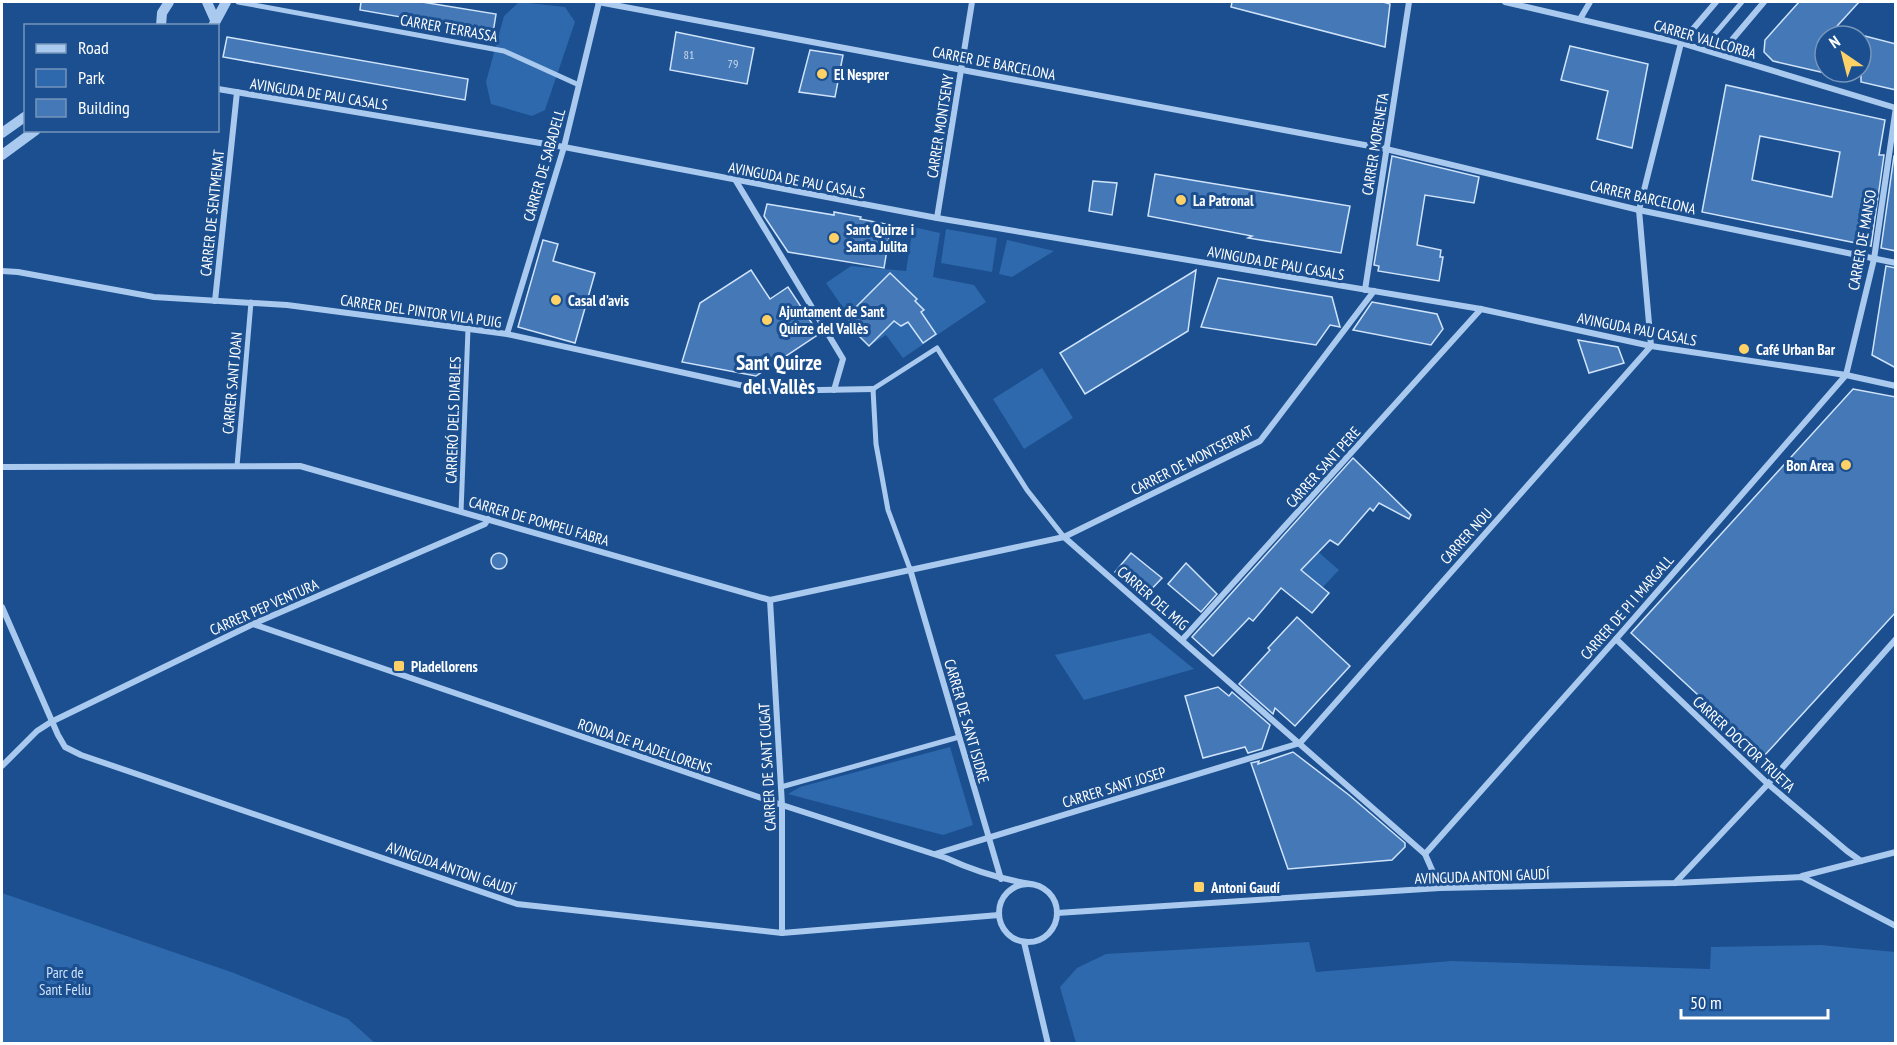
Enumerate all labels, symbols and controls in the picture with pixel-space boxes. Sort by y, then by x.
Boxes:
street label: CARRER TERRASSA [399,10,500,46]
street label: CARRER VALLCORBA [1652,15,1759,63]
legend [24,24,219,132]
north arrow [1813,24,1873,84]
text: N [1825,31,1844,52]
text: Road [78,36,109,59]
street label: CARRER DE BARCELONA [931,42,1058,84]
house number: 81 [684,47,694,62]
house number: 79 [728,56,738,71]
place label: El Nesprer [834,65,889,84]
text: Park [78,66,105,89]
marker: El Nesprer [815,67,829,81]
street label: CARRER MONTSENY [922,72,958,179]
street label: AVINGUDA DE PAU CASALS [249,74,389,114]
street label: CARRER MORENETA [1358,90,1393,197]
text: Building [78,96,130,119]
street label: CARRER DE SABADELL [519,106,569,224]
street label: CARRER DE SENTMENAT [196,149,228,277]
street label: AVINGUDA DE PAU CASALS [727,157,867,203]
street label: CARRER BARCELONA [1588,176,1699,219]
street label: CARRER DE MANSO [1844,188,1880,292]
place label: La Patronal [1193,191,1254,210]
marker: La Patronal [1174,193,1188,207]
place label: Sant Quirze i Santa Julita [846,220,914,256]
marker: Sant Quirze i Santa Julita [827,231,841,245]
street label: AVINGUDA DE PAU CASALS [1206,242,1346,284]
street label: CARRER DEL PINTOR VILA PUIG [339,290,503,332]
place label: Casal d'avis [568,291,629,310]
marker: Casal d'avis [549,293,563,307]
place label: Ajuntament de Sant Quirze del Vallès [778,302,885,338]
street label: AVINGUDA PAU CASALS [1576,308,1698,350]
marker: Ajuntament de Sant Quirze del Vallès [760,313,774,327]
street label: CARRER SANT JOAN [218,331,246,435]
place label: Café Urban Bar [1756,340,1836,359]
marker: Café Urban Bar [1737,342,1751,356]
district label: Sant Quirze del Vallès [736,349,822,400]
street label: CARRERÓ DELS DIABLES [441,356,465,484]
street label: CARRER DE MONTSERRAT [1128,421,1257,499]
street label: CARRER SANT PERE [1282,423,1364,511]
place label: Bon Area [1786,456,1834,475]
marker: Bon Area [1839,458,1853,472]
street label: CARRER DE POMPEU FABRA [467,492,612,550]
street label: CARRER NOU [1436,504,1496,568]
street label: CARRER DE PI I MARGALL [1576,550,1678,663]
street label: CARRER DEL MIG [1113,562,1193,634]
street label: CARRER PEP VENTURA [207,574,322,639]
place label: Pladellorens [411,657,478,676]
street label: CARRER DE SANT ISIDRE [940,657,994,785]
marker: Pladellorens [392,659,406,673]
street label: CARRER DOCTOR TRUETA [1689,692,1800,797]
street label: CARRER DE SANT CUGAT [754,702,780,832]
street label: RONDA DE PLADELLORENS [576,714,714,778]
street label: CARRER SANT JOSEP [1060,762,1168,812]
street label: AVINGUDA ANTONI GAUDÍ [384,837,518,899]
street label: AVINGUDA ANTONI GAUDÍ [1414,864,1550,888]
place label: Antoni Gaudí [1210,878,1280,897]
marker: Antoni Gaudí [1192,880,1206,894]
park label: Parc de Sant Feliu [39,963,91,999]
scale bar [1681,982,1828,1020]
text: 50 m [1690,991,1722,1014]

